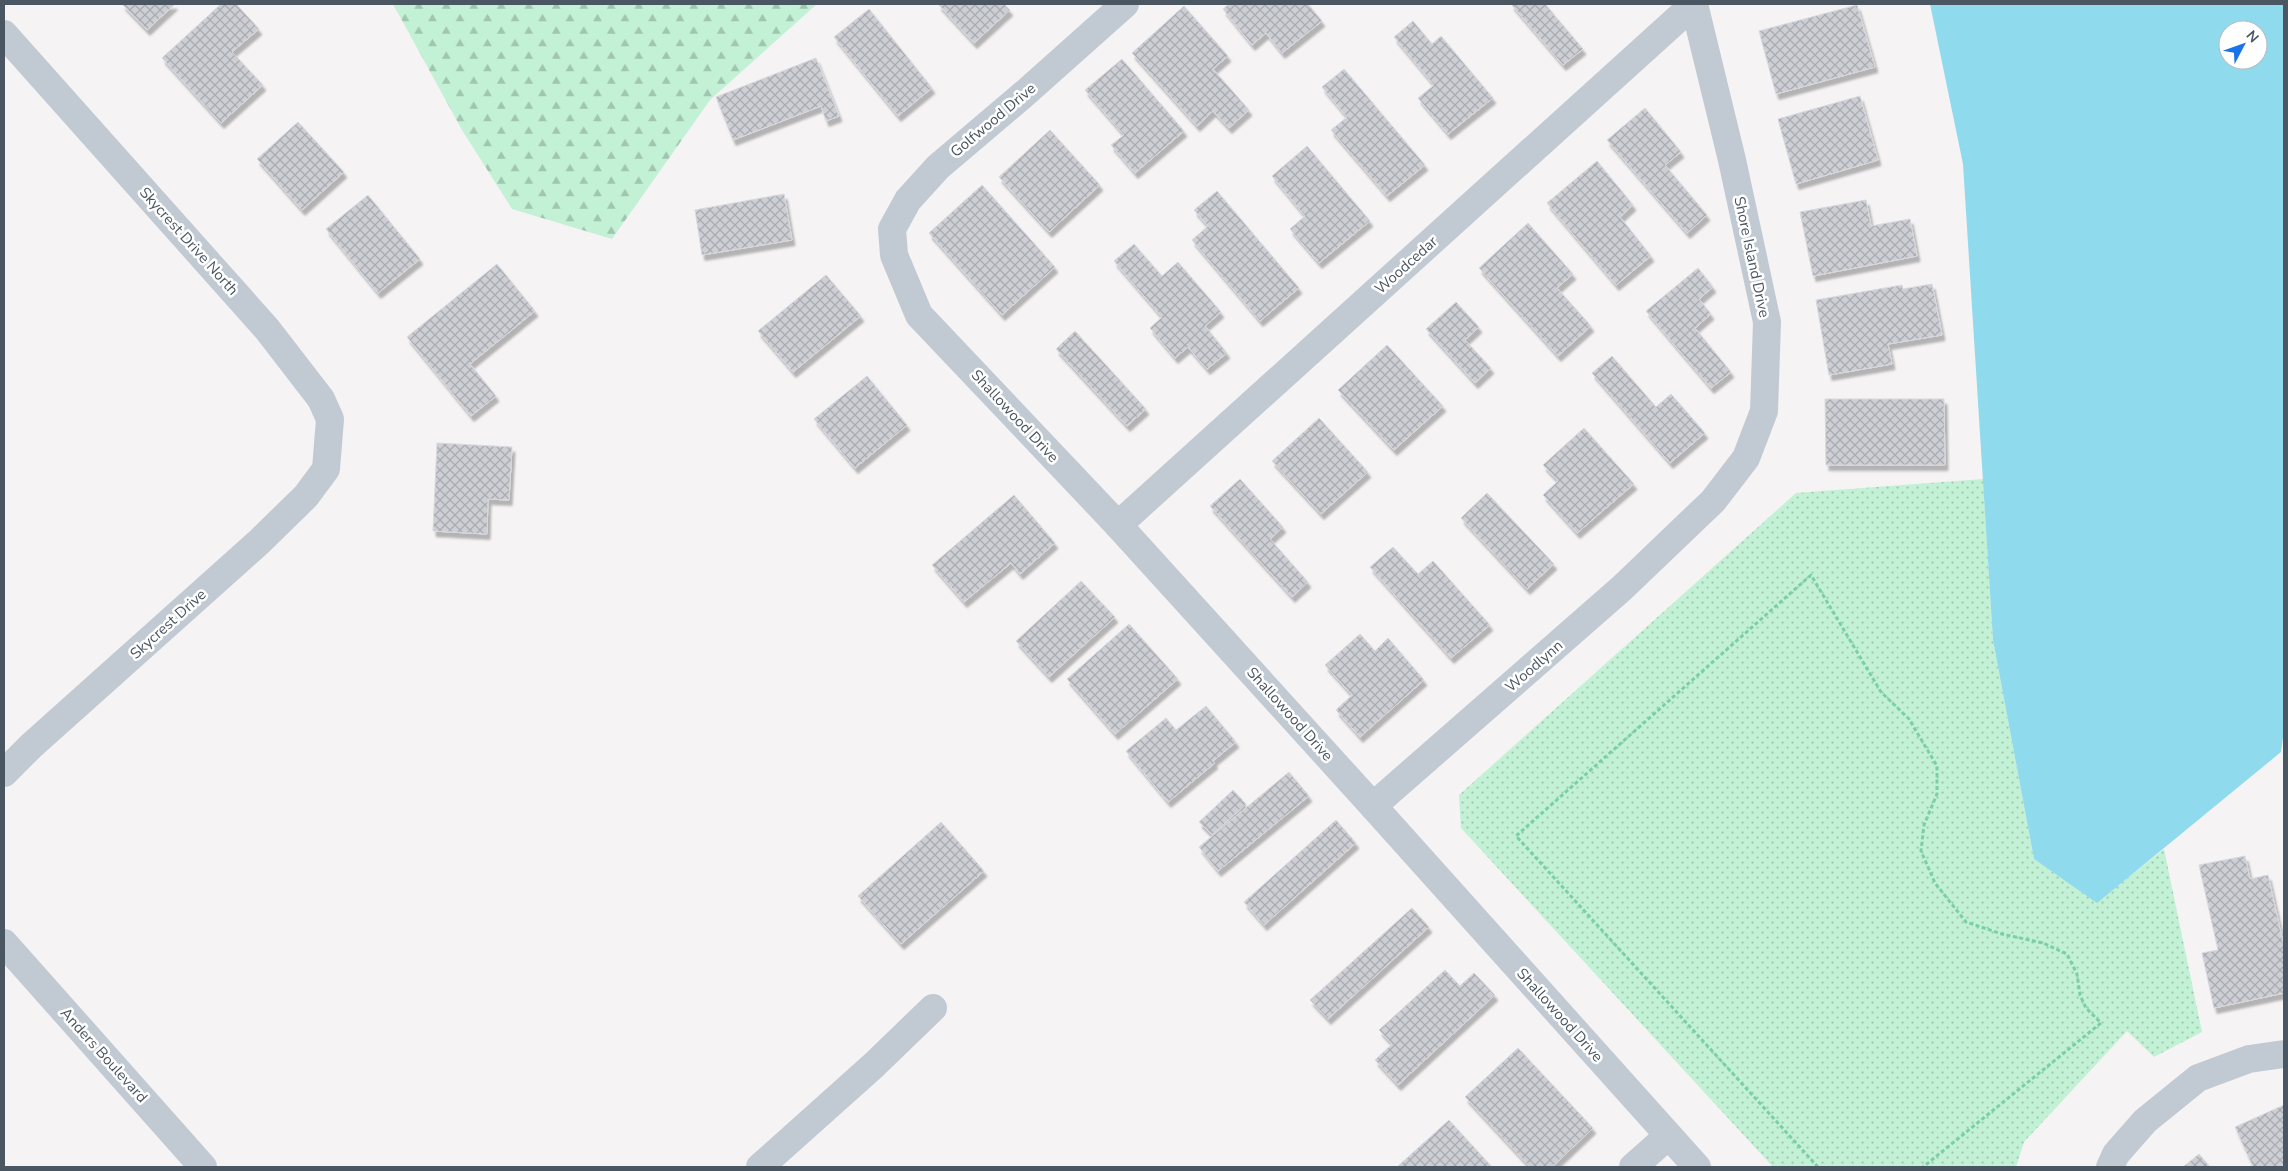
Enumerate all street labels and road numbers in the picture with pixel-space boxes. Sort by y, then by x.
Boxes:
street label: Golfwood Drive [946,78,1040,162]
street label: Skycrest Drive North [135,183,243,299]
street label: Shore Island Drive [1729,195,1775,319]
street label: Woodcedar [1370,231,1442,298]
street label: Shallowood Drive [967,365,1063,467]
street label: Skycrest Drive [126,584,210,664]
street label: Woodlynn [1501,635,1567,697]
street label: Shallowood Drive [1242,663,1338,765]
street label: Shallowood Drive [1512,964,1608,1066]
street label: Anders Boulevard [56,1003,152,1107]

